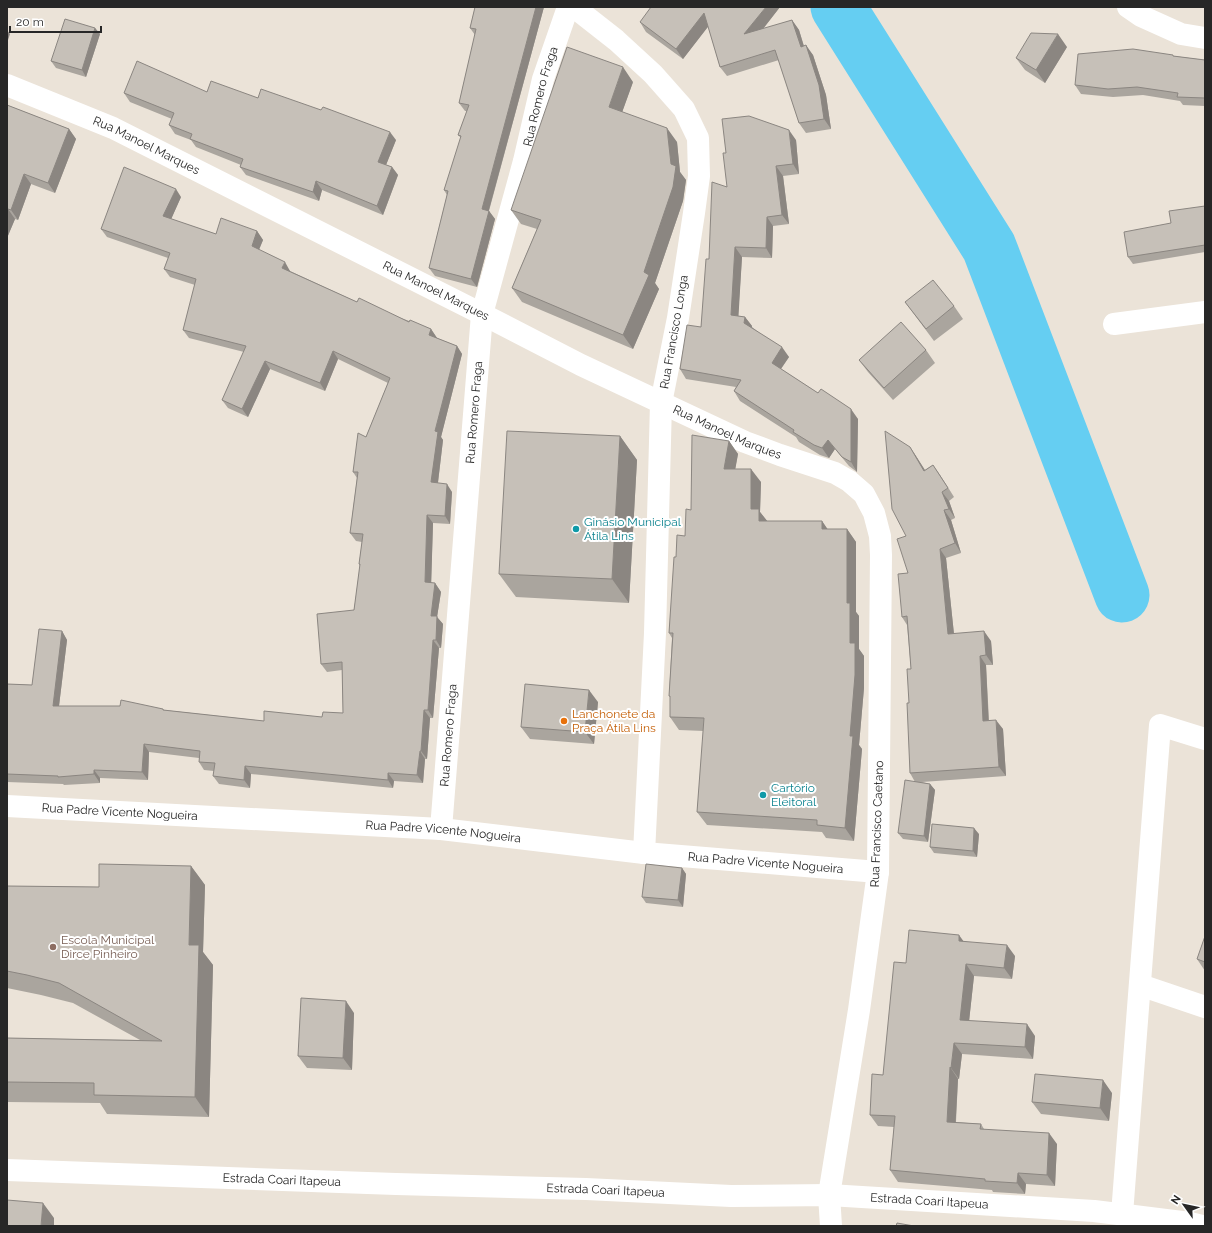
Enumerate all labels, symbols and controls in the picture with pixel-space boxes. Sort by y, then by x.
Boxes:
scale bar [10,8,101,34]
text: 20 m [16,15,44,29]
street label: Rua Romero Fraga [521,45,561,148]
street label: Rua Manoel Marques [91,114,202,178]
street label: Rua Manoel Marques [380,258,492,323]
street label: Rua Francisco Longa [657,274,691,390]
street label: Rua Romero Fraga [463,360,485,464]
street label: Rua Manoel Marques [671,402,784,462]
place label: Ginásio Municipal Átila Lins [584,515,682,543]
marker: Ginásio Municipal Átila Lins [571,524,581,534]
street label: Rua Romero Fraga [437,683,460,787]
place label: Lanchonete da Praça Átila Lins [572,707,656,735]
marker: Lanchonete da Praça Átila Lins [559,716,569,726]
street label: Rua Francisco Caetano [868,760,886,888]
place label: Cartório Eleitoral [771,781,817,809]
marker: Cartório Eleitoral [758,790,768,800]
street label: Rua Padre Vicente Nogueira [41,801,198,823]
street label: Rua Padre Vicente Nogueira [365,818,522,845]
street label: Rua Padre Vicente Nogueira [687,850,844,876]
place label: Escola Municipal Dirce Pinheiro [61,933,155,961]
marker: Escola Municipal Dirce Pinheiro [48,942,58,952]
street label: Estrada Coari Itapeua [222,1171,341,1189]
street label: Estrada Coari Itapeua [546,1181,665,1200]
north arrow [1164,1185,1204,1225]
street label: Estrada Coari Itapeua [870,1191,989,1212]
text: N [1168,1193,1184,1207]

